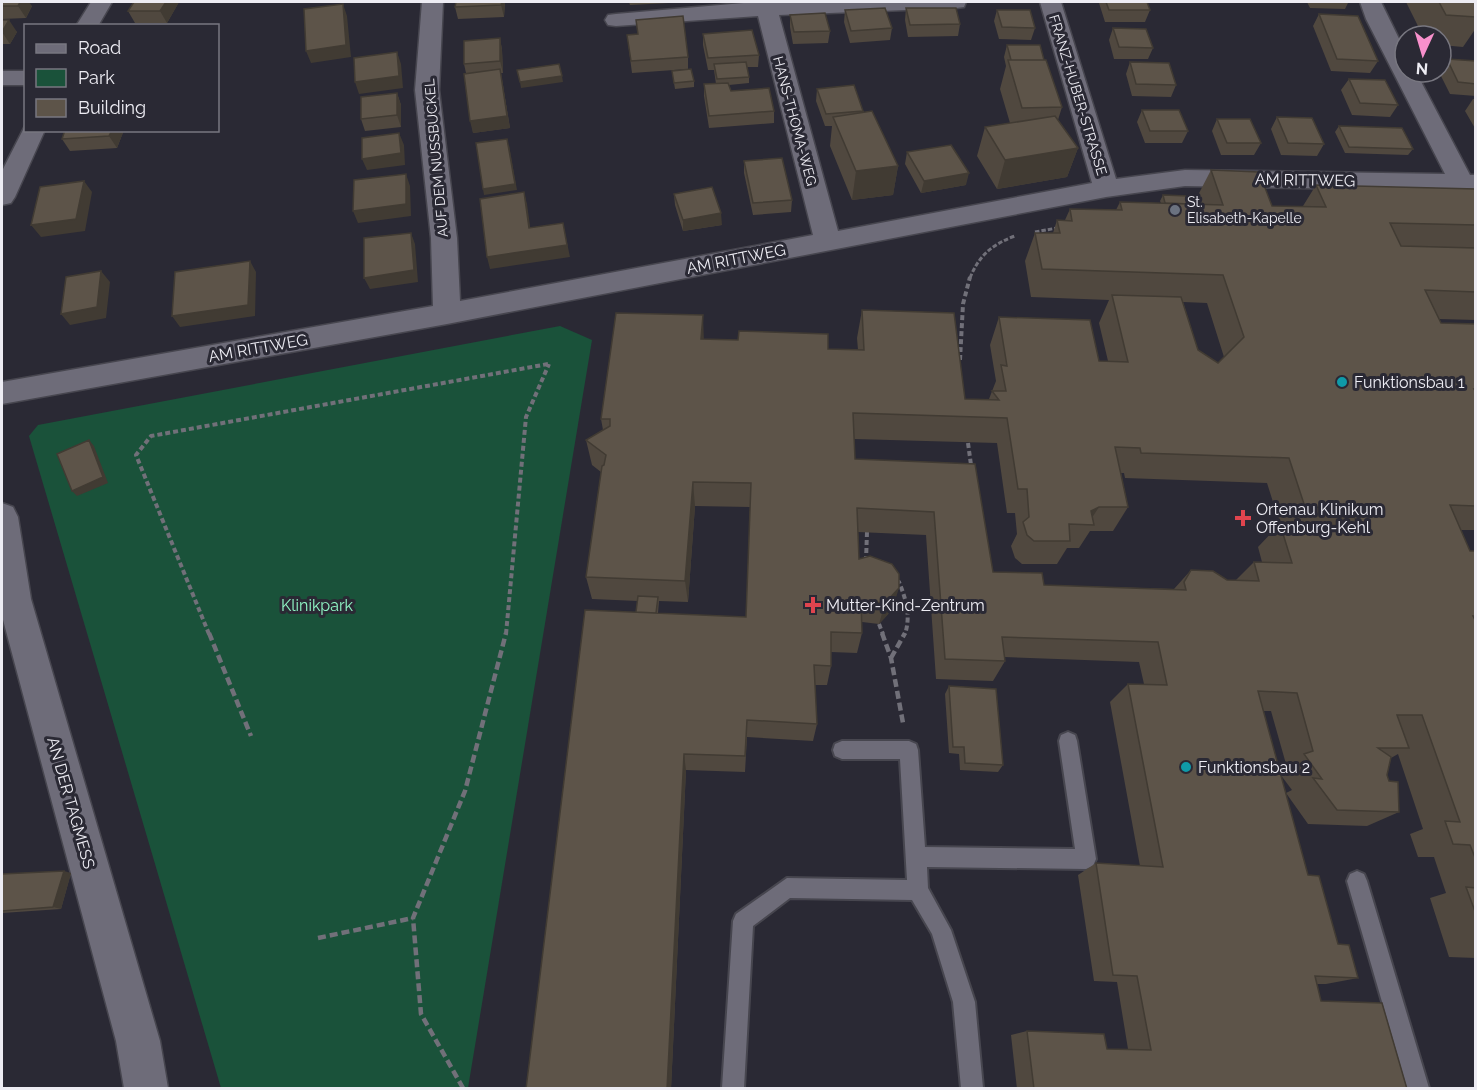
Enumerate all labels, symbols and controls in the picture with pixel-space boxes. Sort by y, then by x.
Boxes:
street label: FRANZ-HUBER-STRASSE [1046,13,1110,177]
legend [24,24,219,132]
north arrow [1393,24,1453,84]
text: Road [78,37,121,58]
street label: HANS-THOMA-WEG [770,54,820,188]
text: N [1415,59,1429,78]
text: Park [78,67,115,88]
street label: AUF DEM NUSSBUCKEL [421,78,451,238]
text: Building [78,97,146,118]
street label: AM RITTWEG [1255,170,1355,190]
place label: St. Elisabeth-Kapelle [1187,194,1302,226]
marker: St. Elisabeth-Kapelle [1168,203,1182,217]
street label: AM RITTWEG [685,240,787,278]
street label: AM RITTWEG [207,330,309,366]
place label: Funktionsbau 1 [1354,373,1465,392]
marker: Funktionsbau 1 [1335,375,1349,389]
place label: Ortenau Klinikum Offenburg-Kehl [1256,500,1383,537]
marker: Ortenau Klinikum Offenburg-Kehl [1234,509,1252,527]
park label: Klinikpark [281,596,354,615]
marker: Mutter-Kind-Zentrum [804,596,822,614]
place label: Mutter-Kind-Zentrum [826,596,985,615]
street label: AN DER TAGMESS [43,735,99,871]
place label: Funktionsbau 2 [1198,758,1310,777]
marker: Funktionsbau 2 [1179,760,1193,774]

